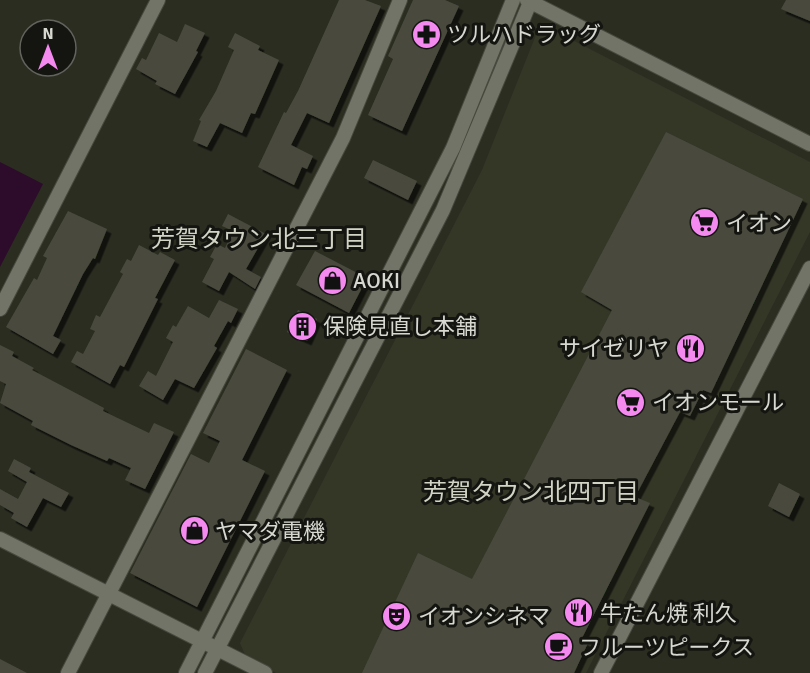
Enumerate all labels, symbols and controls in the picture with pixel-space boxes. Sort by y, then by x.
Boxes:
north arrow [18,18,78,78]
pharmacy icon: ツルハドラッグ [410,18,442,50]
place label: ツルハドラッグ [447,21,601,48]
text: N [42,24,54,44]
supermarket icon: イオン [689,207,721,239]
place label: イオン [726,210,792,237]
district label: 芳賀タウン北三丁目 [151,224,367,254]
shop icon: AOKI [316,264,348,296]
place label: AOKI [353,267,400,294]
building icon: 保険見直し本舗 [286,310,318,342]
place label: 保険見直し本舗 [323,313,477,340]
restaurant icon: サイゼリヤ [674,332,706,364]
place label: サイゼリヤ [559,335,669,362]
supermarket icon: イオンモール [615,386,647,418]
place label: イオンモール [652,389,784,416]
district label: 芳賀タウン北四丁目 [423,477,639,507]
shop icon: ヤマダ電機 [178,515,210,547]
place label: ヤマダ電機 [215,518,325,545]
restaurant icon: 牛たん焼 利久 [563,597,595,629]
theatre icon: イオンシネマ [381,600,413,632]
place label: 牛たん焼 利久 [600,600,737,627]
place label: イオンシネマ [418,603,550,630]
cafe icon: フルーツピークス [542,631,574,663]
place label: フルーツピークス [579,634,754,661]

